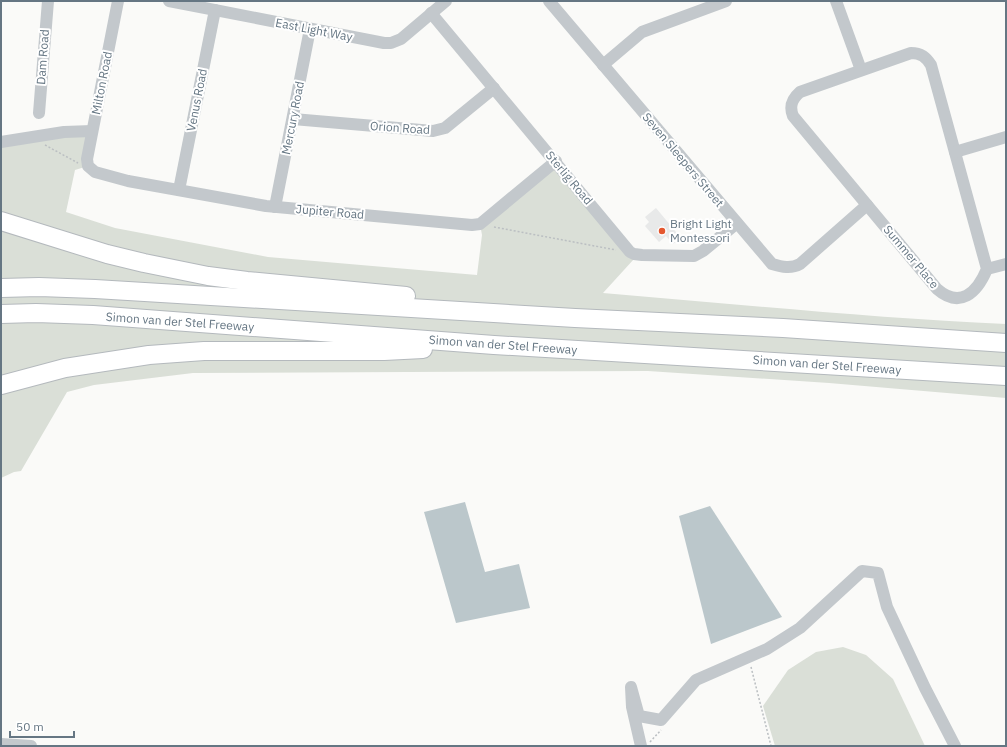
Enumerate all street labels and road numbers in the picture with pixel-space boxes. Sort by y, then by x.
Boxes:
street label: East Light Way [274,15,354,44]
street label: Dam Road [33,29,52,85]
street label: Milton Road [88,50,115,116]
street label: Venus Road [183,67,210,132]
street label: Mercury Road [278,80,307,156]
street label: Seven Sleepers Street [640,109,727,210]
street label: Orion Road [370,118,430,137]
street label: Sterlig Road [543,148,596,207]
street label: Jupiter Road [295,201,365,222]
street label: Summer Place [881,222,942,292]
street label: Simon van der Stel Freeway [105,309,255,334]
street label: Simon van der Stel Freeway [428,332,578,357]
street label: Simon van der Stel Freeway [752,352,902,377]

